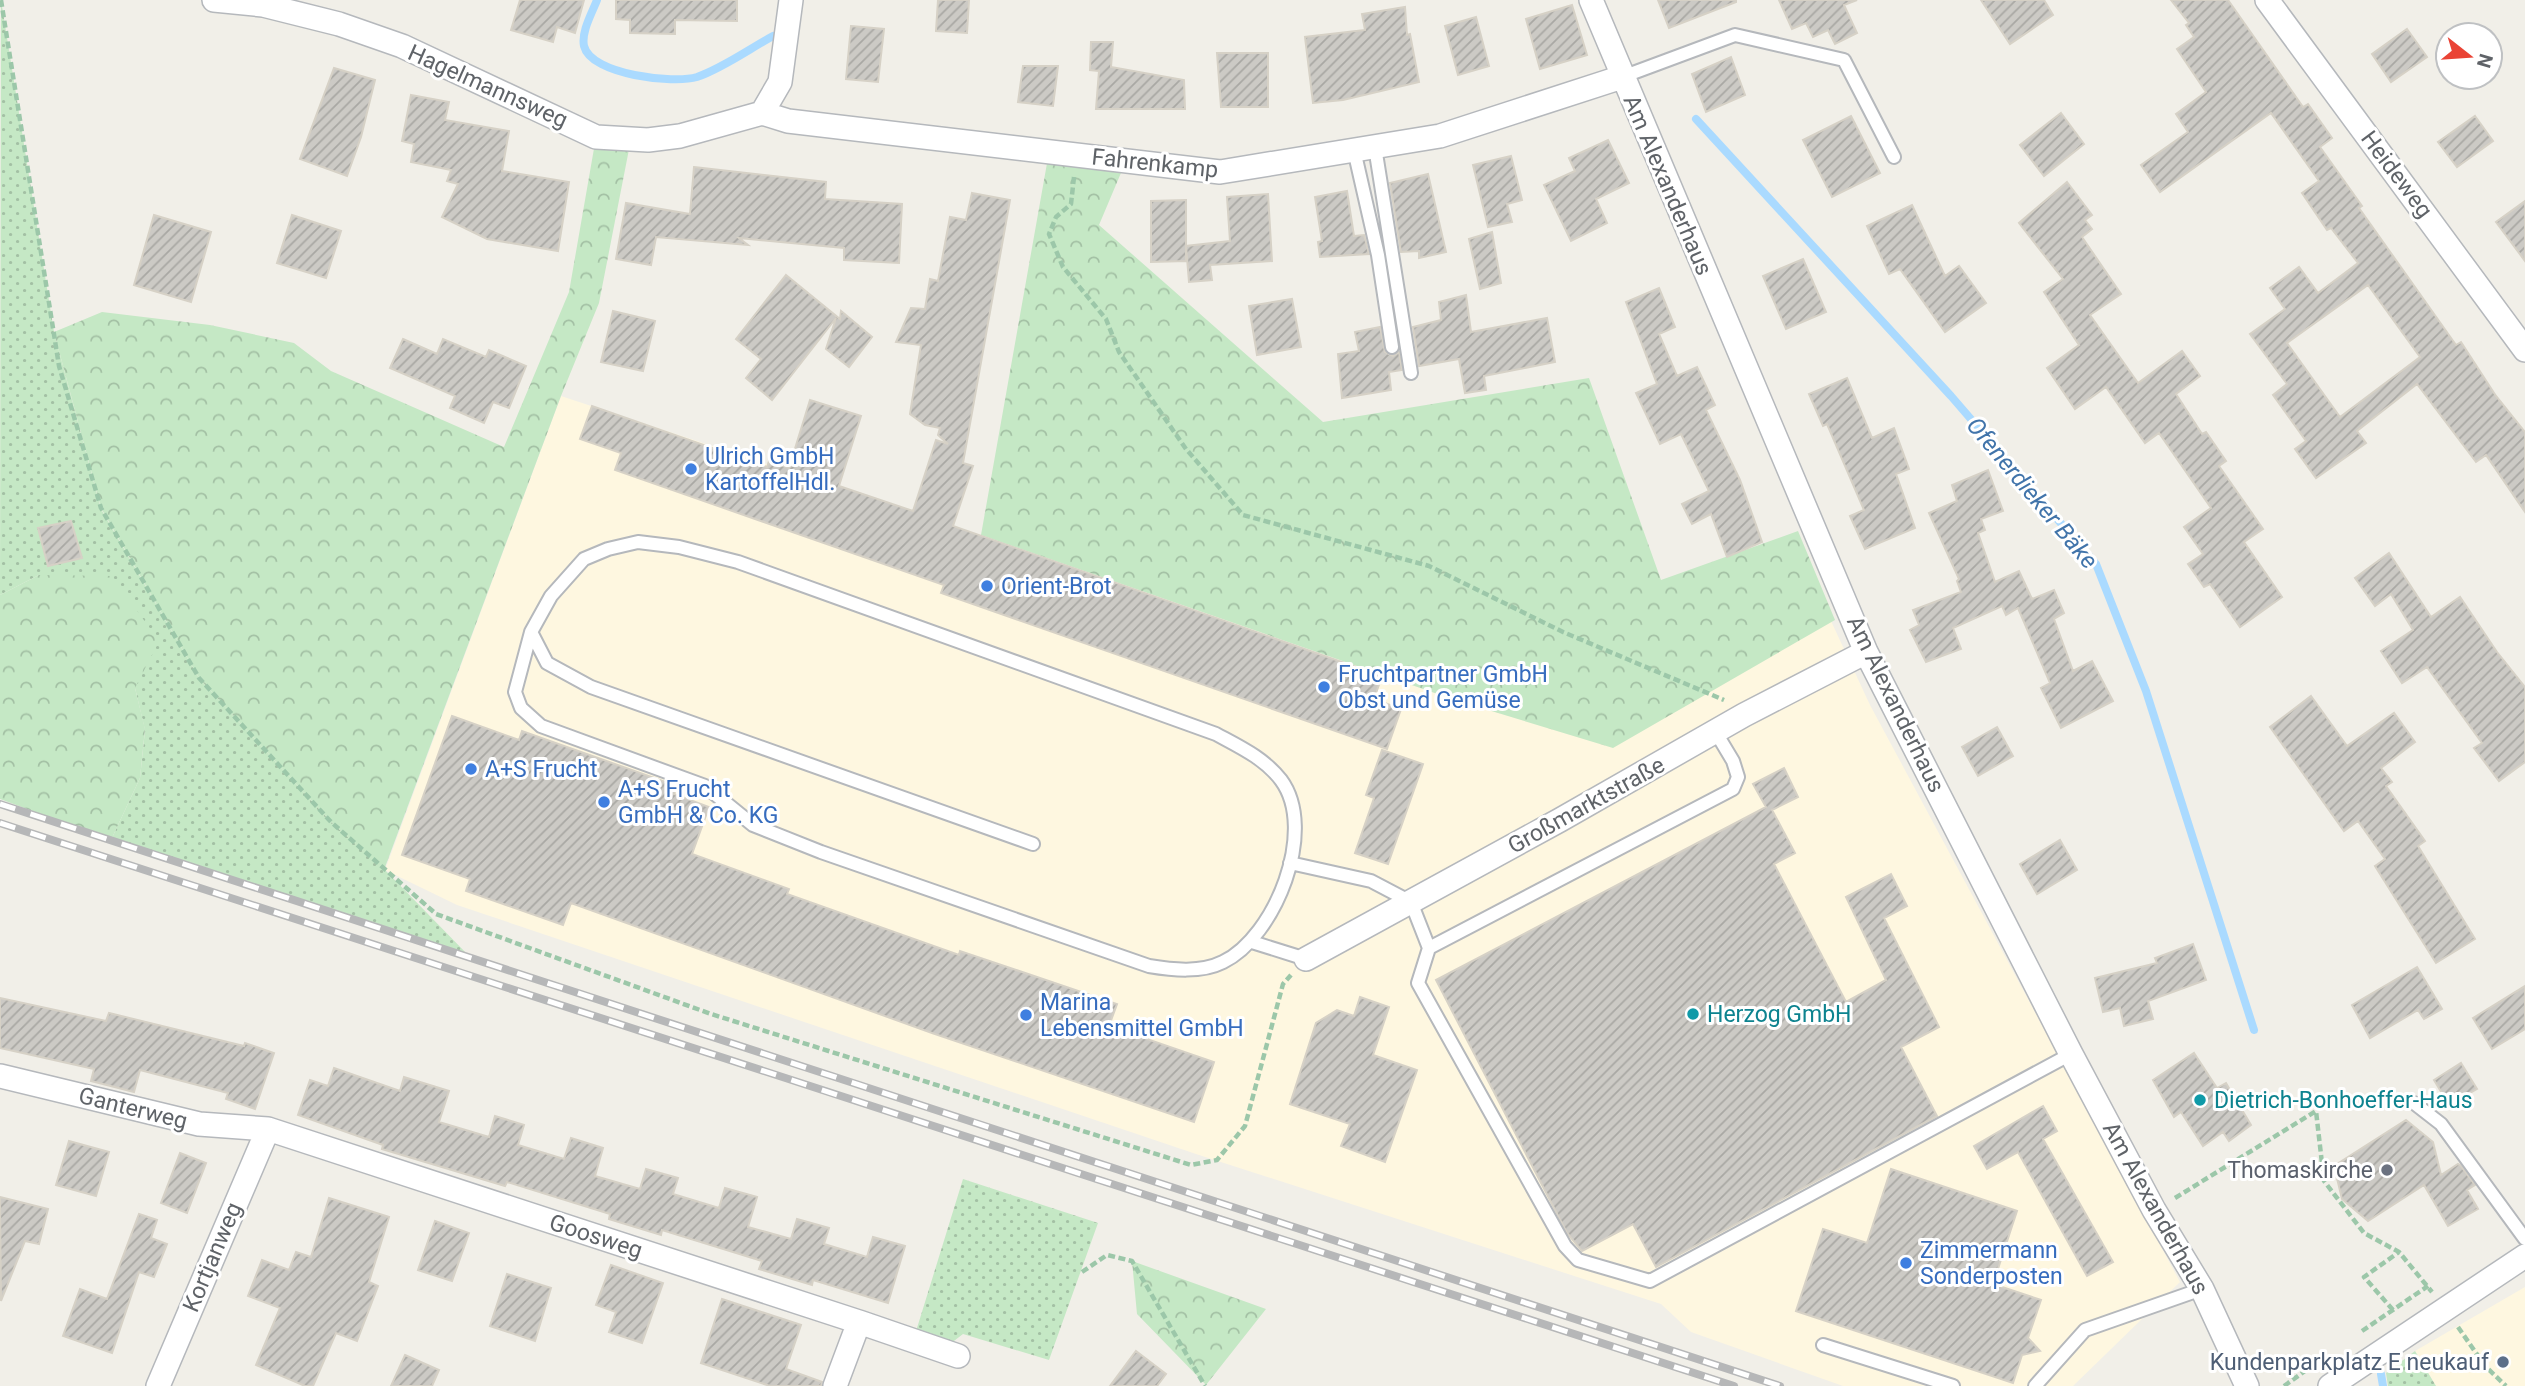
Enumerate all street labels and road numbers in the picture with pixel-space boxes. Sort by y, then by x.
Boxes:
street label: Hagelmannsweg [404,39,572,134]
street label: Am Alexanderhaus [1617,91,1718,279]
street label: Heideweg [2355,126,2438,223]
street label: Fahrenkamp [1090,143,1220,184]
street label: Am Alexanderhaus [1841,612,1950,797]
street label: Großmarktstraße [1503,751,1669,860]
street label: Ganterweg [76,1082,190,1135]
street label: Am Alexanderhaus [2097,1117,2214,1299]
street label: Kortjanweg [177,1198,248,1316]
street label: Goosweg [546,1209,646,1264]

